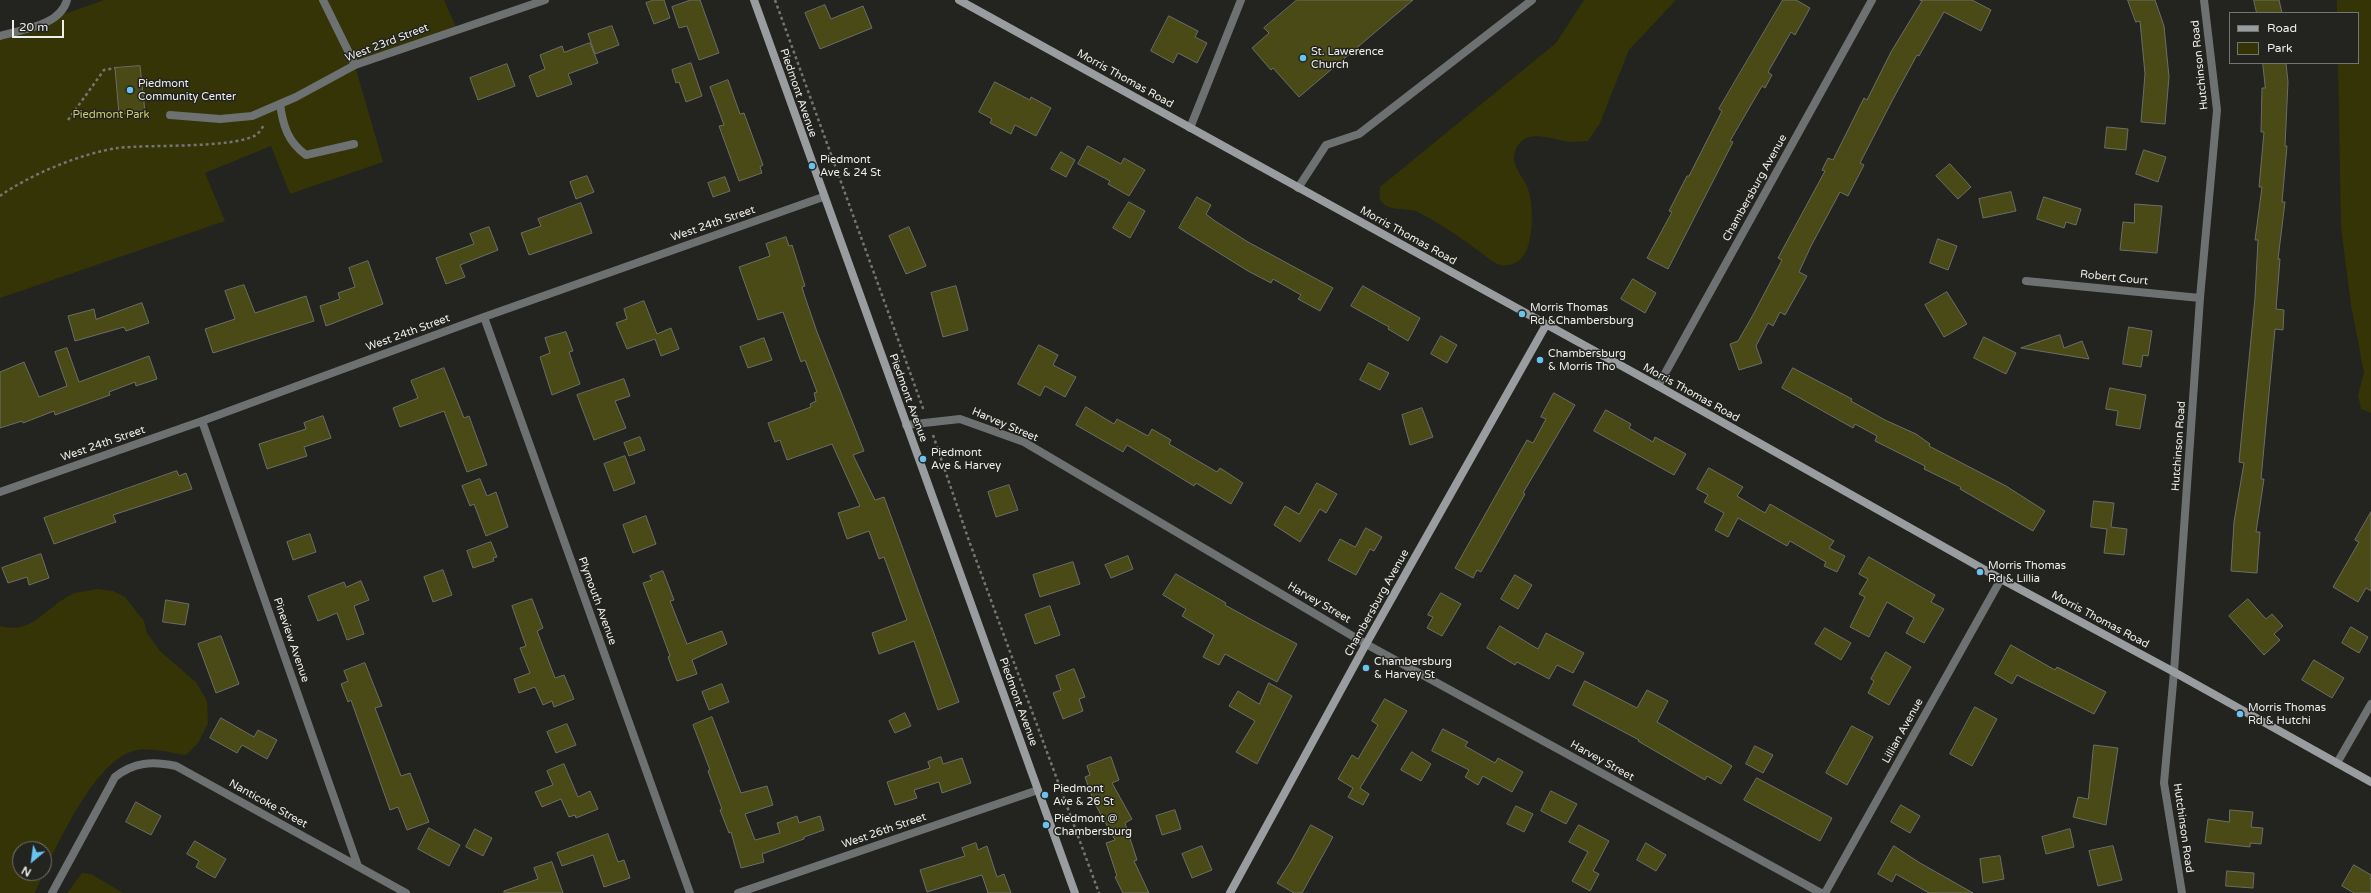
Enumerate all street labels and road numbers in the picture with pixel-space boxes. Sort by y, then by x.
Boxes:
street label: Hutchinson Road [2189,19,2211,111]
street label: West 23rd Street [343,21,431,65]
street label: Piedmont Avenue [777,47,819,139]
street label: Morris Thomas Road [1074,47,1176,111]
street label: Chambersburg Avenue [1720,132,1790,244]
street label: West 24th Street [669,203,757,245]
street label: Morris Thomas Road [1357,204,1459,268]
street label: Robert Court [2079,268,2149,288]
street label: West 24th Street [364,312,452,354]
street label: Piedmont Avenue [886,352,930,444]
street label: Morris Thomas Road [1640,361,1742,425]
street label: Hutchinson Road [2169,401,2189,491]
street label: Harvey Street [970,405,1040,445]
street label: West 24th Street [59,423,147,465]
street label: Chambersburg Avenue [1342,547,1412,659]
street label: Plymouth Avenue [575,555,619,647]
street label: Harvey Street [1285,580,1353,626]
street label: Morris Thomas Road [2049,589,2151,651]
street label: Pineview Avenue [270,596,312,684]
street label: Piedmont Avenue [996,656,1040,748]
street label: Lillian Avenue [1880,696,1926,766]
street label: Harvey Street [1568,738,1636,784]
street label: Nanticoke Street [227,777,309,831]
street label: Hutchinson Road [2170,782,2196,874]
street label: West 26th Street [840,810,928,852]

